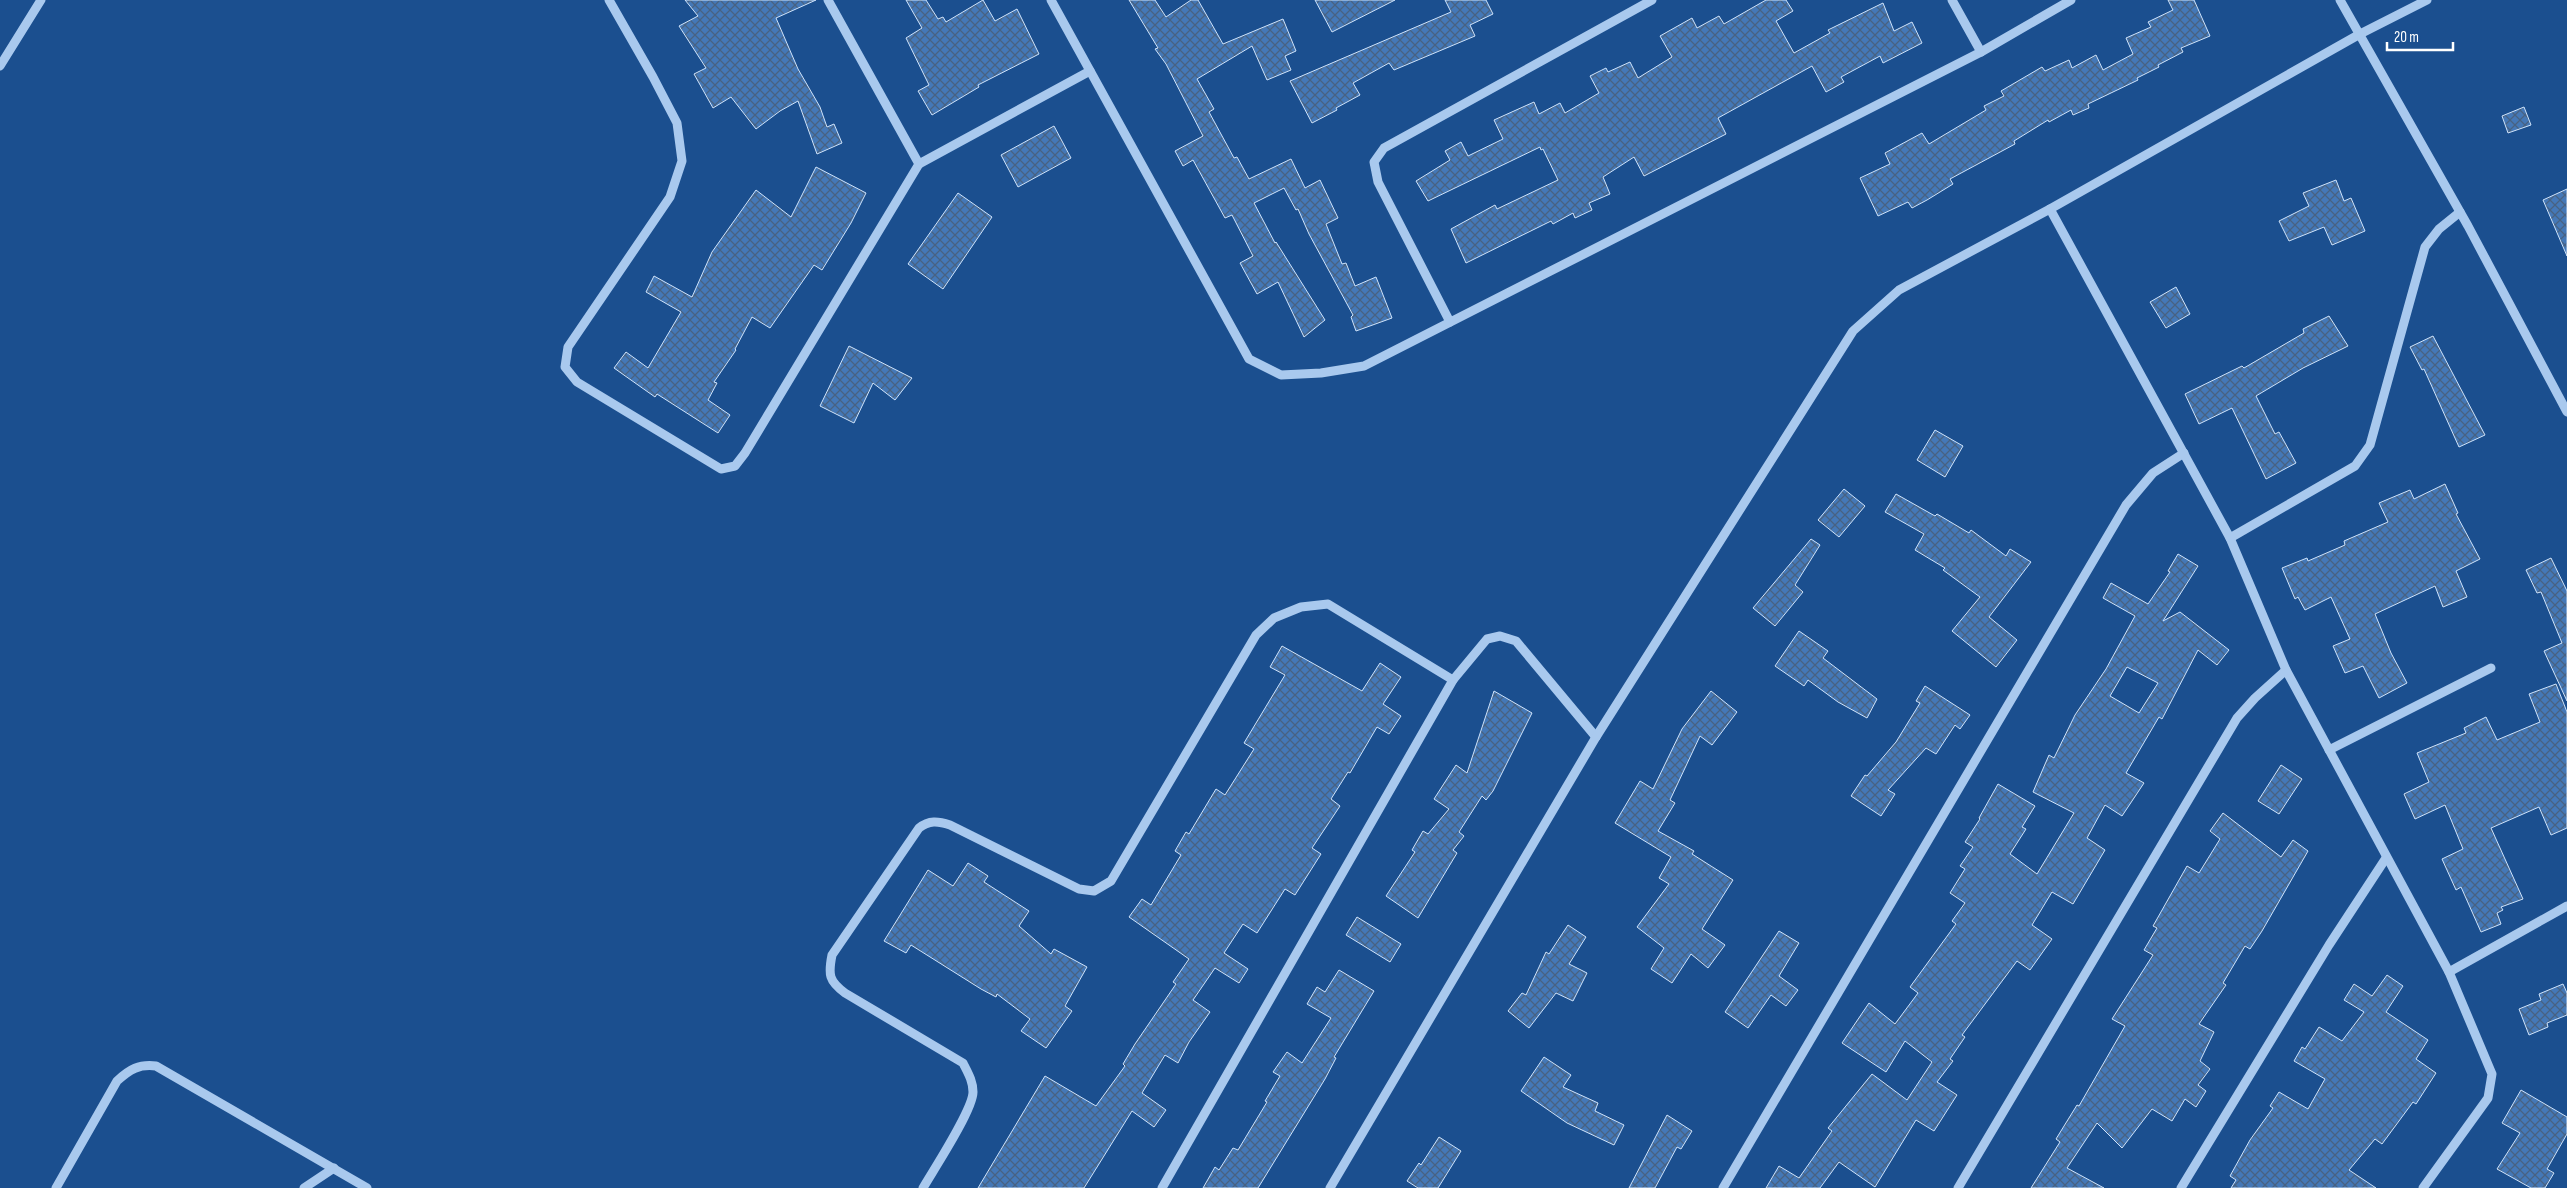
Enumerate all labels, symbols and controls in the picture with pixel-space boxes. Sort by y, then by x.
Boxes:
scale bar [2387,20,2453,52]
text: 20 m [2394,28,2419,47]

